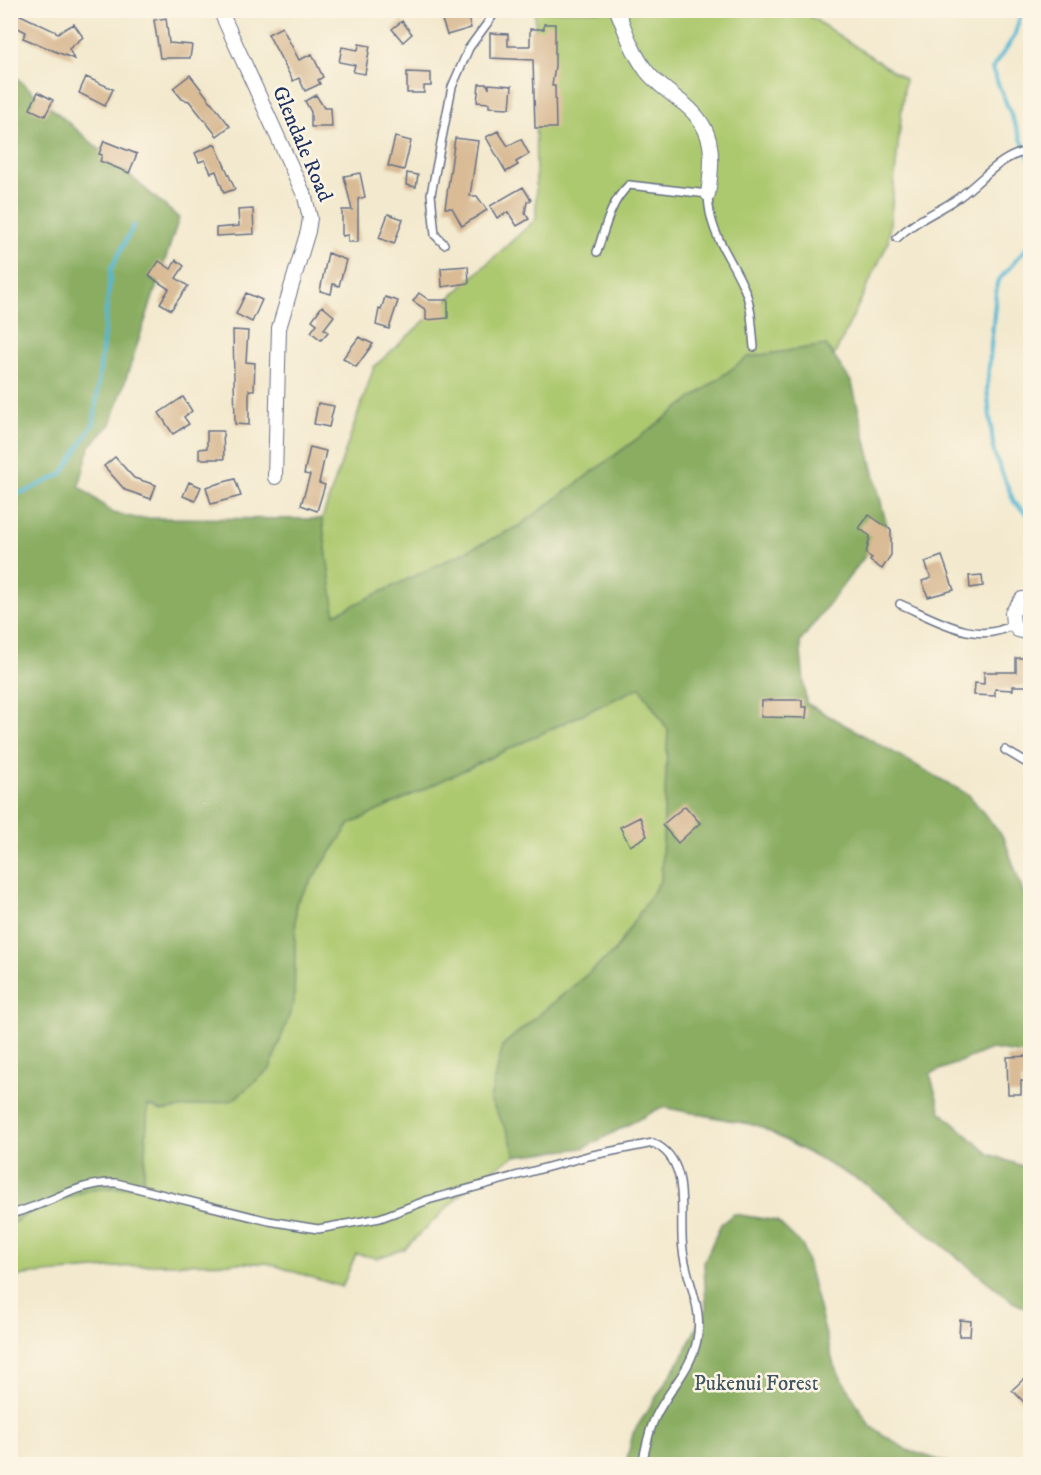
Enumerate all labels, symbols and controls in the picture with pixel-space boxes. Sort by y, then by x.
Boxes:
street label: Glendale Road [266,82,338,206]
park label: Pukenui Forest [694,1371,819,1397]

